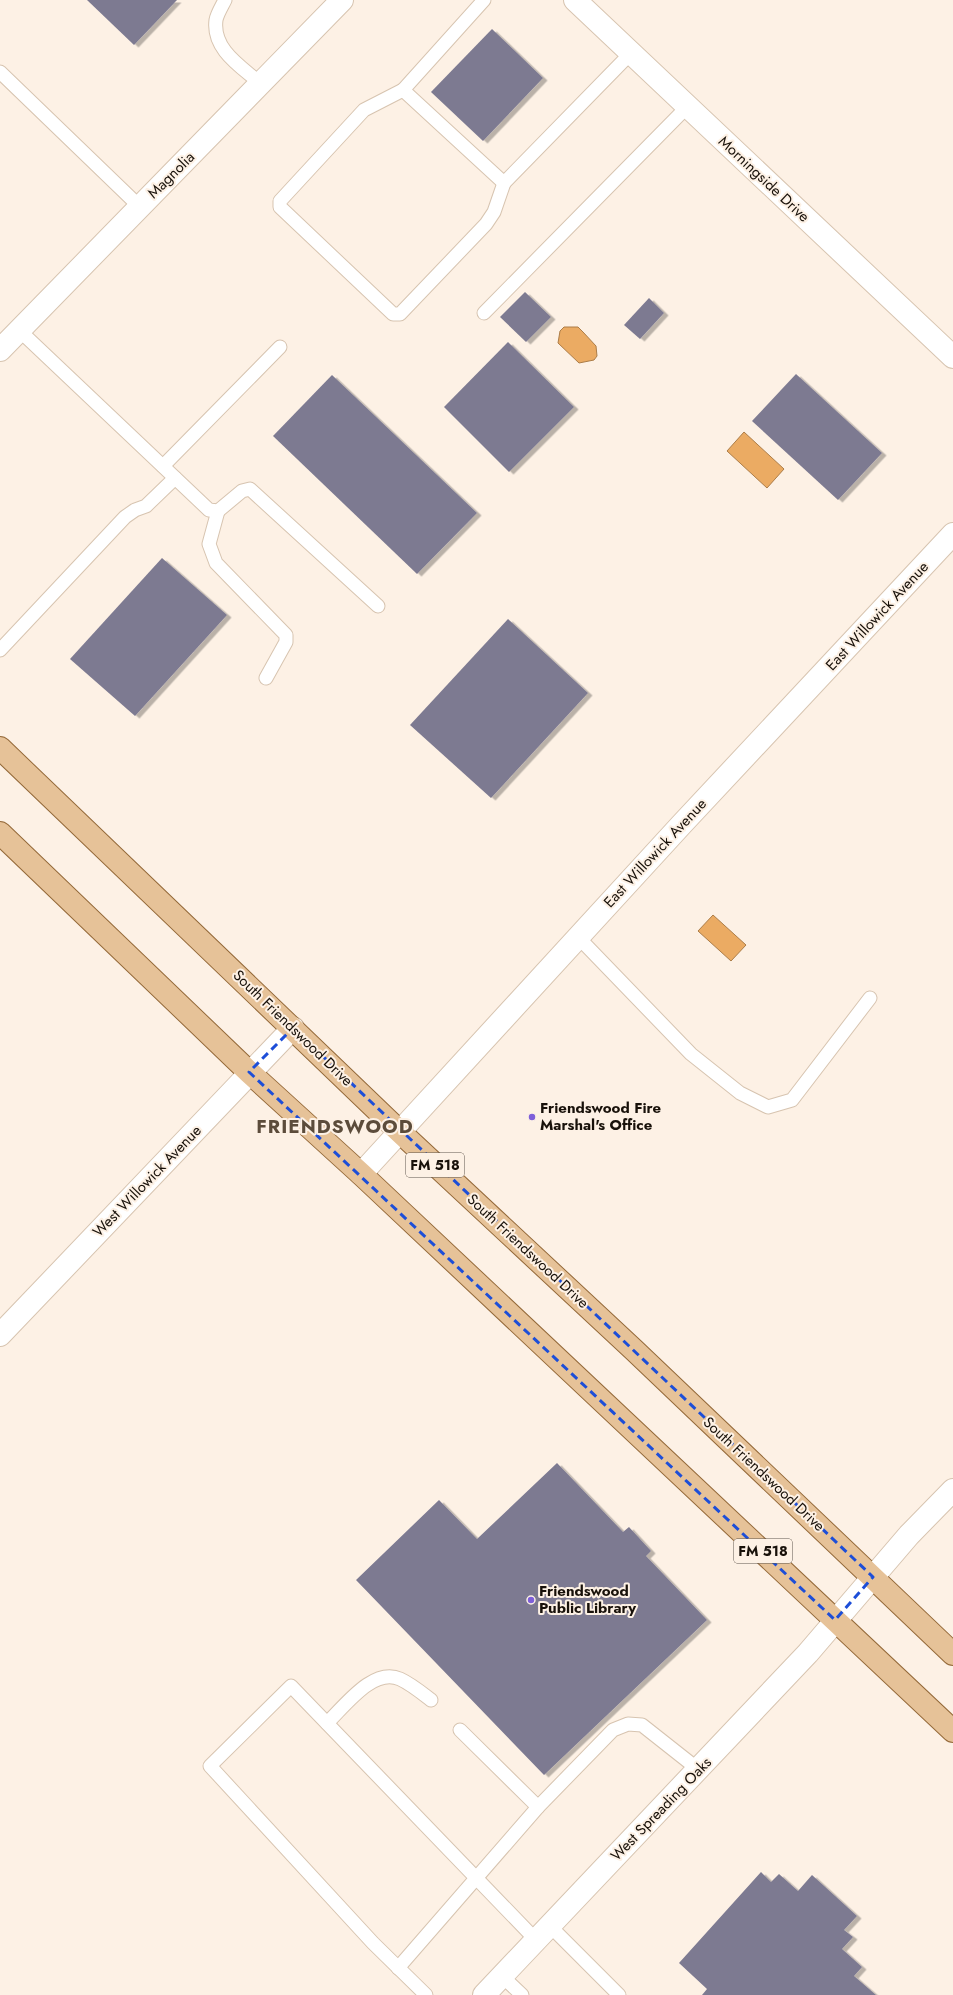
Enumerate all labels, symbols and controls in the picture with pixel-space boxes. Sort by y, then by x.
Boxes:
street label: Morningside Drive [713,131,815,227]
street label: Magnolia [143,147,199,203]
street label: East Willowick Avenue [820,556,934,676]
street label: East Willowick Avenue [598,793,712,913]
street label: South Friendswood Drive [228,965,358,1091]
place label: Friendswood Fire Marshal's Office [540,1097,662,1136]
marker: Friendswood Fire Marshal's Office [527,1112,537,1122]
district label: FRIENDSWOOD [256,1113,414,1140]
street label: West Willowick Avenue [88,1120,207,1242]
road number: FM 518 [406,1153,464,1177]
street label: South Friendswood Drive [462,1189,594,1314]
street label: South Friendswood Drive [698,1412,830,1537]
road number: FM 518 [734,1539,792,1563]
place label: Friendswood Public Library [539,1580,636,1619]
marker: Friendswood Public Library [526,1595,536,1605]
street label: West Spreading Oaks [605,1752,717,1866]

